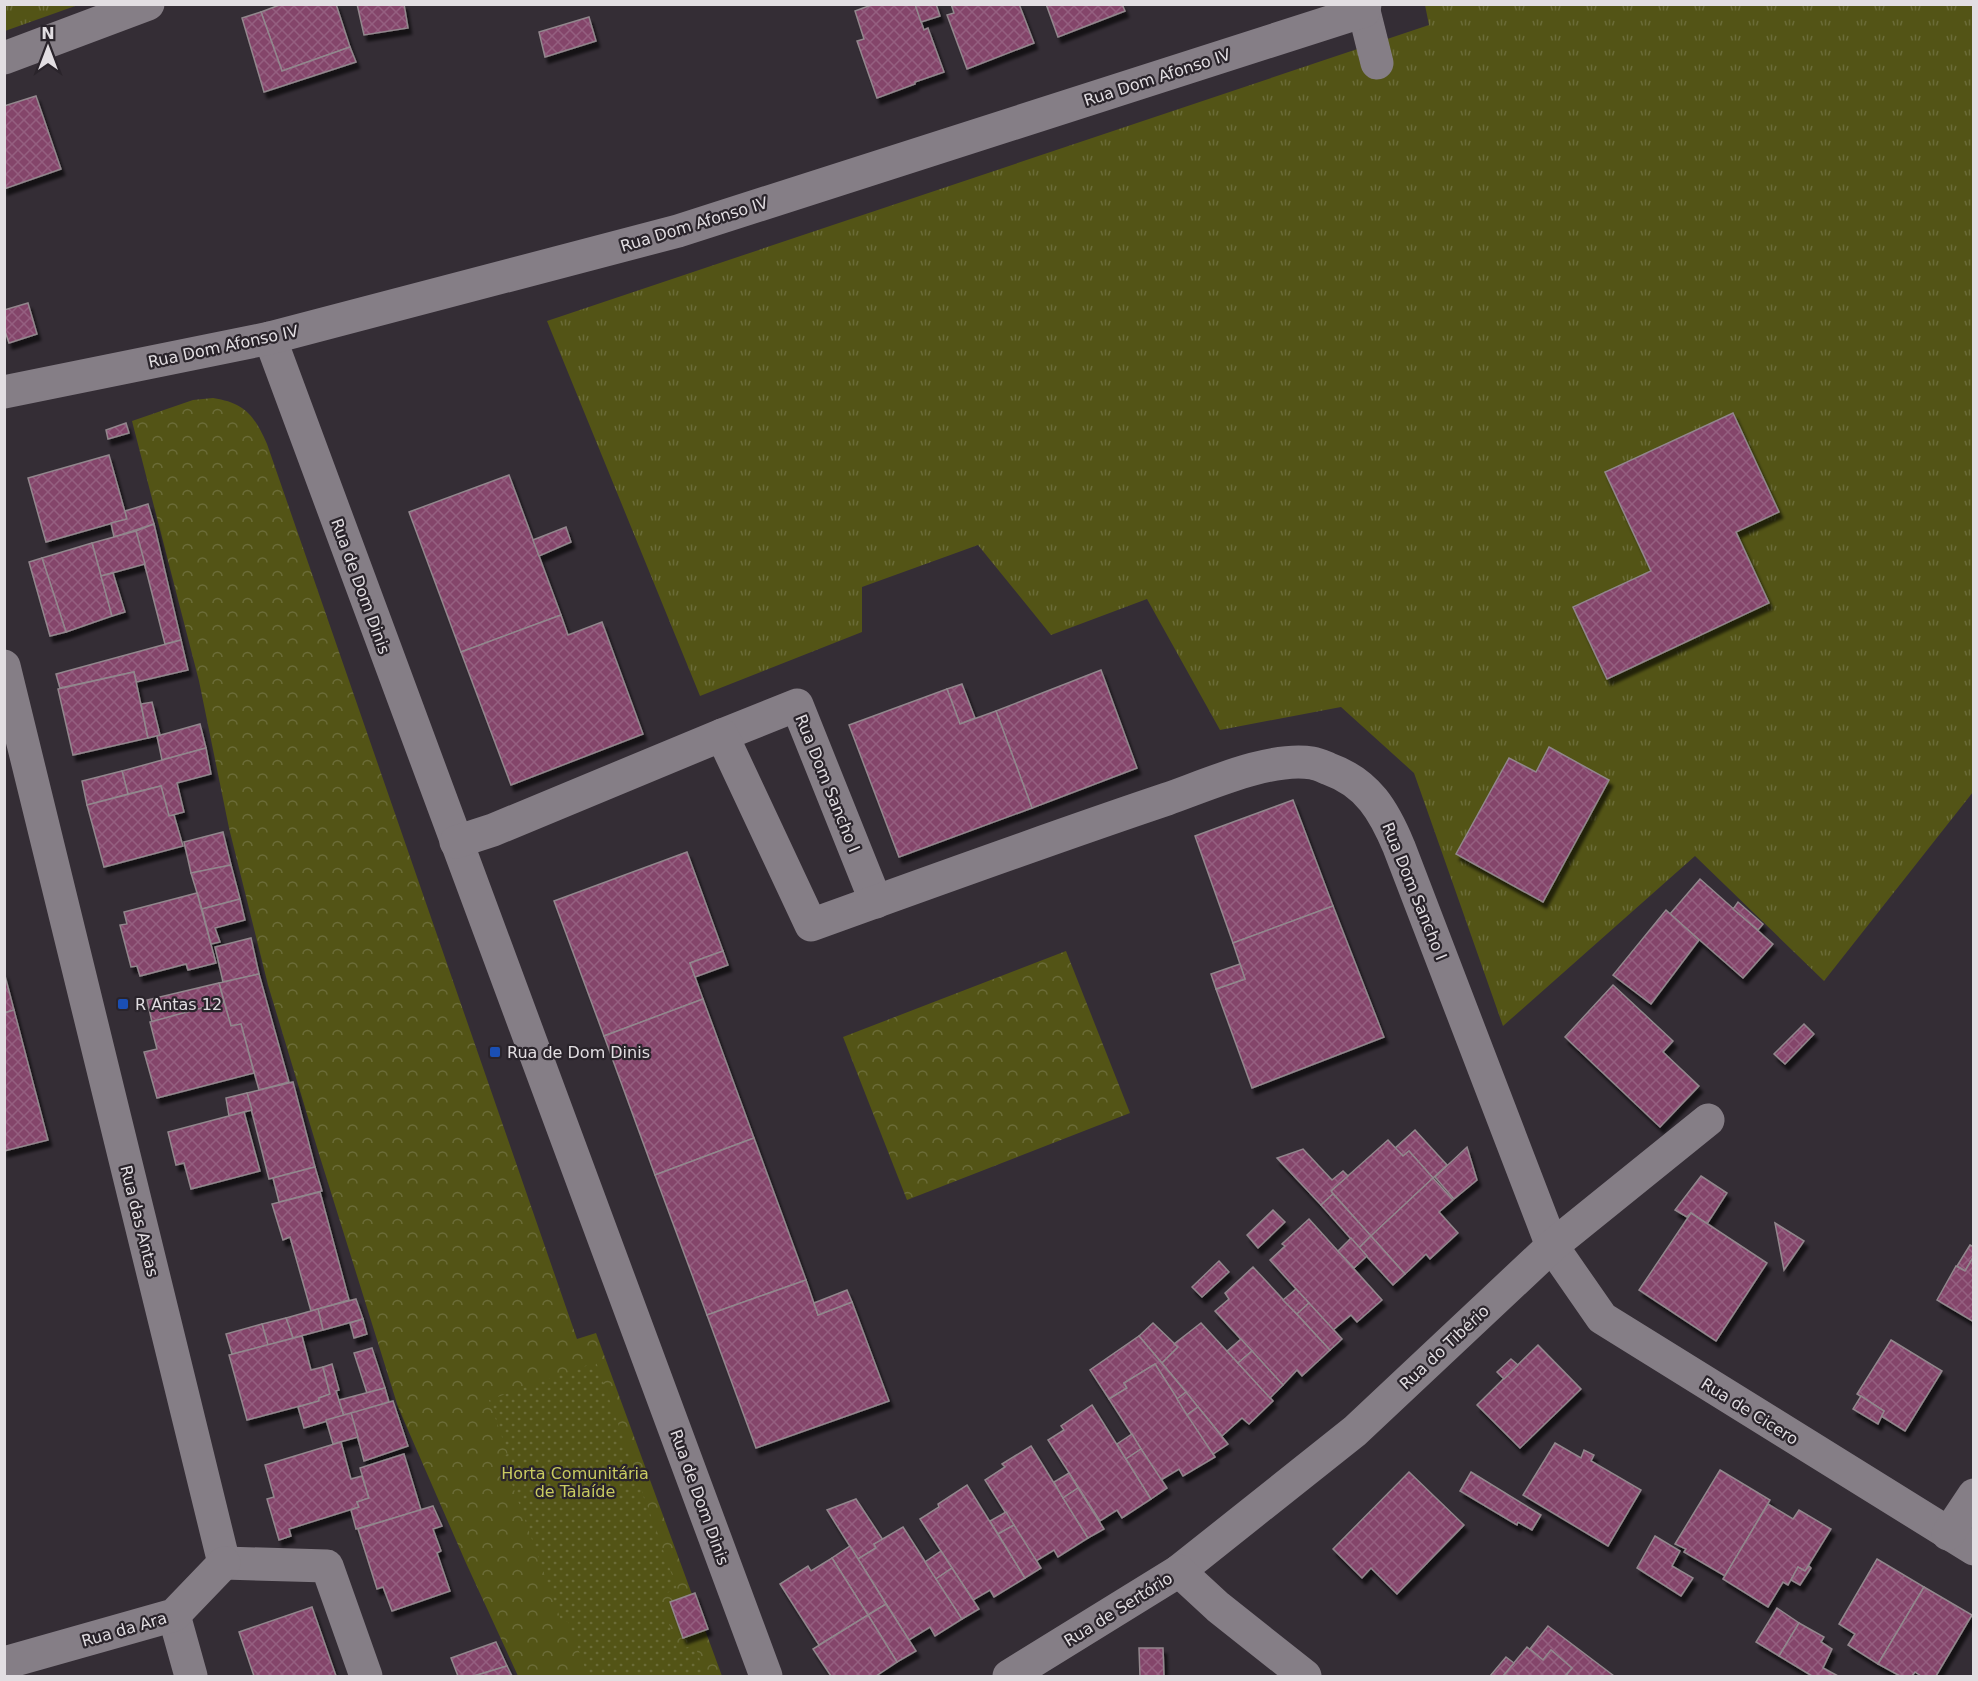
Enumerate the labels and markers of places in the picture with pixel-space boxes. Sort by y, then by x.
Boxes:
place label: R Antas 12 [135,995,222,1014]
marker: R Antas 12 [116,997,130,1011]
place label: Rua de Dom Dinis [507,1043,650,1062]
marker: Rua de Dom Dinis [488,1045,502,1059]

